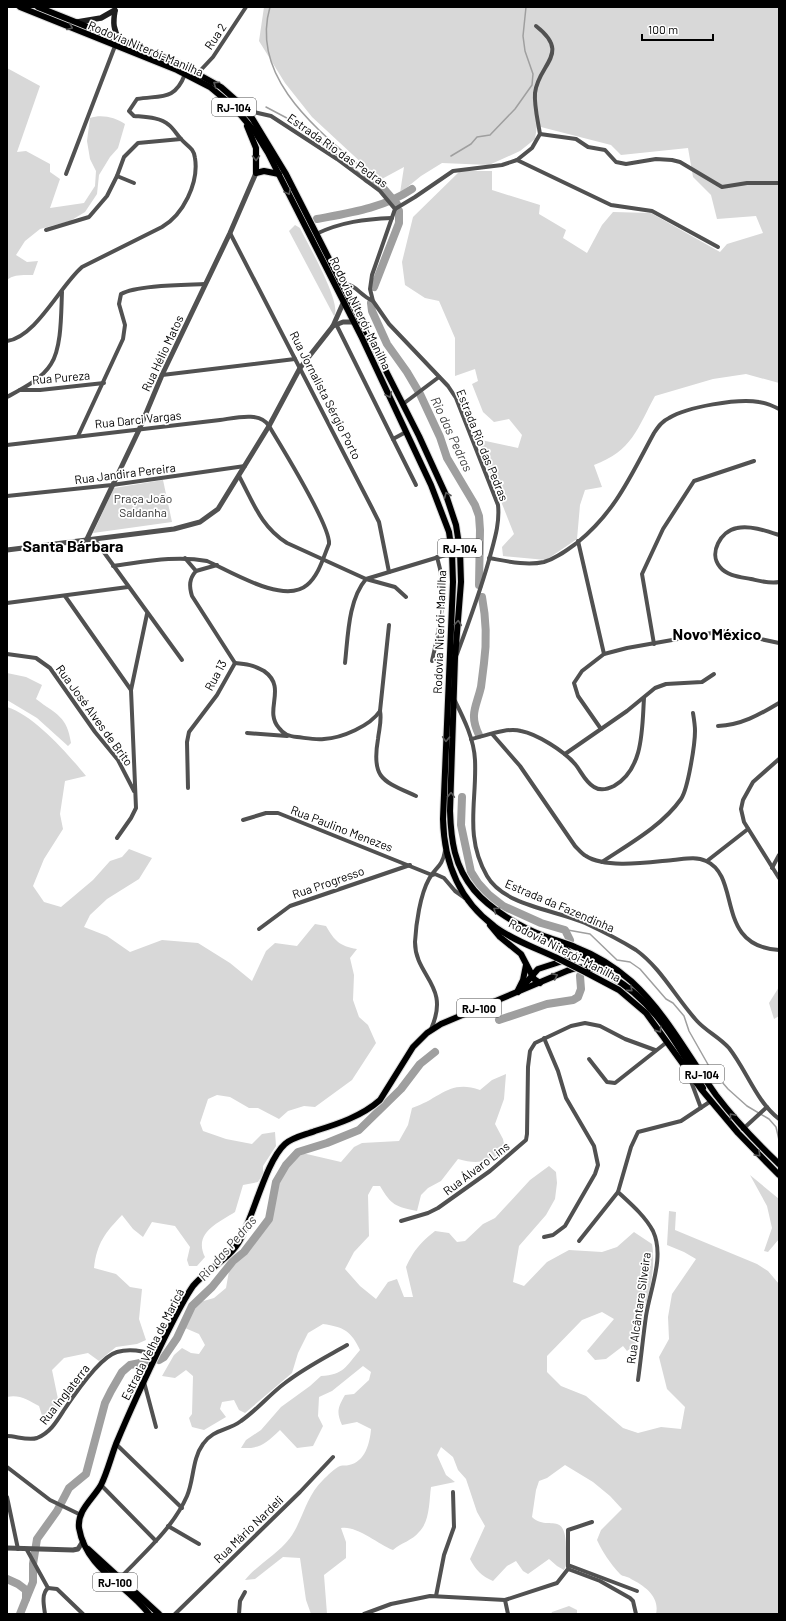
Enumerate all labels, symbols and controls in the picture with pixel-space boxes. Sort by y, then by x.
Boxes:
scale bar [642,16,713,42]
street label: Rodovia Niterói-Manilha [86,17,206,79]
street label: Rua 2 [201,20,229,52]
text: 100 m [648,22,678,36]
one-way arrow [67,23,74,31]
one-way arrow [213,81,220,89]
road number: RJ-104 [212,98,256,116]
street label: Estrada Rio das Pedras [285,110,391,190]
one-way arrow [252,155,260,161]
one-way arrow [283,188,290,195]
street label: Rodovia Niterói-Manilha [328,254,394,372]
street label: Rua Hélio Matos [138,312,186,393]
street label: Rua Jornalista Sérgio Porto [288,329,364,461]
street label: Rua Pureza [31,367,91,387]
street label: Estrada Rio das Pedras [454,387,512,503]
one-way arrow [384,390,392,398]
water label: Rio das Pedras [428,394,476,474]
street label: Rua Darci Vargas [94,407,182,431]
street label: Rua Jandira Pereira [74,460,176,486]
park label: Praça João Saldanha [114,491,172,519]
one-way arrow [443,492,451,499]
district label: Santa Bárbara [23,536,123,555]
road number: RJ-104 [438,539,482,557]
street label: Rodovia Niterói-Manilha [430,570,448,694]
one-way arrow [454,620,463,626]
district label: Novo México [673,624,762,643]
street label: Rua 13 [201,657,229,693]
street label: Rua José Alves de Brito [54,662,136,768]
one-way arrow [441,736,450,742]
one-way arrow [447,792,455,798]
street label: Rua Paulino Menezes [289,802,395,854]
street label: Rua Progresso [290,863,366,901]
street label: Estrada da Fazendinha [503,876,617,934]
one-way arrow [493,907,500,915]
street label: Rodovia Niterói-Manilha [507,916,623,984]
one-way arrow [550,973,558,981]
one-way arrow [625,985,633,992]
road number: RJ-100 [457,999,501,1017]
one-way arrow [654,1026,662,1033]
road number: RJ-104 [680,1065,724,1083]
one-way arrow [730,1113,737,1120]
street label: Rua Álvaro Lins [440,1138,512,1197]
one-way arrow [753,1149,761,1157]
water label: Rio das Pedras [194,1212,260,1284]
street label: Rua Alcântara Silveira [623,1251,653,1365]
street label: Estrada Velha de Maricá [118,1286,186,1402]
street label: Rua Inglaterra [36,1361,92,1427]
street label: Rua Mário Nardeli [211,1492,285,1566]
road number: RJ-100 [93,1573,137,1591]

